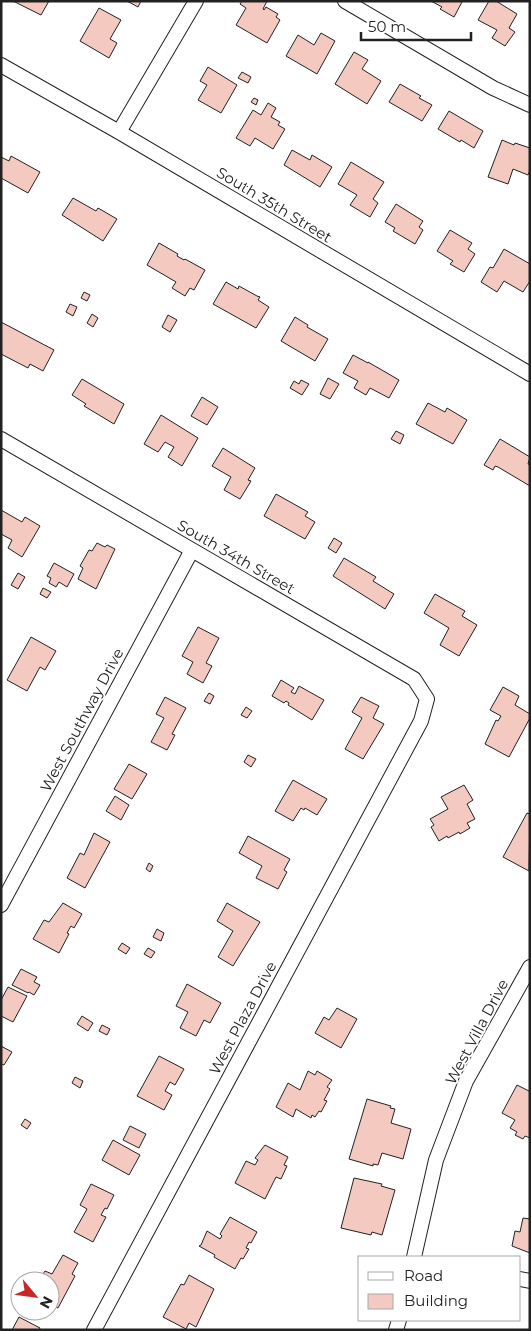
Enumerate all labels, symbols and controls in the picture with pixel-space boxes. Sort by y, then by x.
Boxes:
scale bar [361,10,471,42]
text: 50 m [368,17,406,36]
street label: South 35th Street [213,163,335,246]
street label: South 34th Street [174,515,298,598]
street label: West Southway Drive [36,645,127,795]
street label: West Plaza Drive [205,958,280,1078]
street label: West Villa Drive [441,976,512,1088]
legend [358,1256,521,1321]
text: Road [404,1266,443,1285]
north arrow [10,1271,60,1321]
text: Building [404,1291,468,1310]
text: N [36,1293,57,1312]

